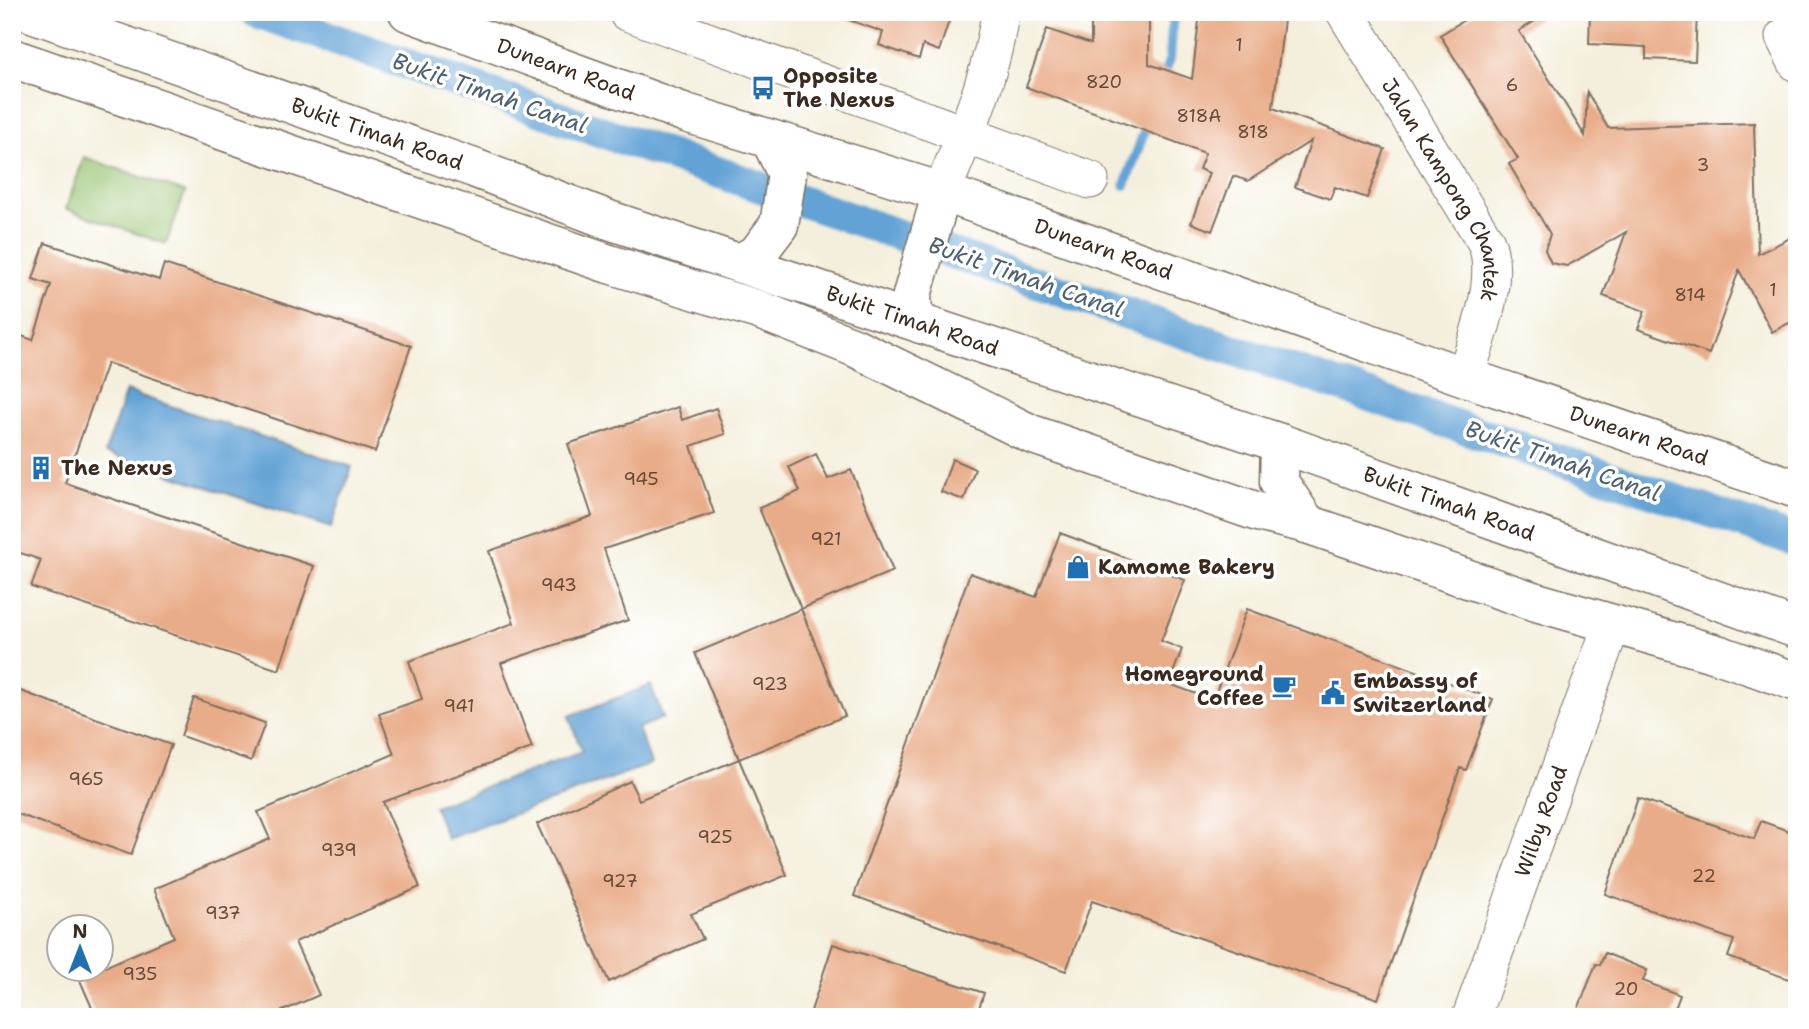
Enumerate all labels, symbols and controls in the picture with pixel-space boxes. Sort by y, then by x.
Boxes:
street label: Dunearn Road [493,31,639,107]
house number: 1 [1235,33,1243,57]
water label: Bukit Timah Canal [388,46,592,140]
place label: Opposite The Nexus [783,62,895,114]
house number: 820 [1086,70,1122,94]
street label: Jalan Kampong Chantek [1375,73,1505,304]
house number: 6 [1506,73,1518,97]
bus stop icon: Opposite The Nexus [749,74,777,102]
street label: Bukit Timah Road [287,91,467,177]
house number: 818A [1177,104,1221,128]
house number: 818 [1237,120,1269,144]
house number: 3 [1697,153,1709,177]
street label: Dunearn Road [1030,212,1177,287]
water label: Bukit Timah Canal [924,230,1128,324]
house number: 1 [1769,278,1777,302]
street label: Bukit Timah Road [822,279,1002,363]
house number: 814 [1674,283,1706,307]
street label: Dunearn Road [1566,399,1712,472]
water label: Bukit Timah Canal [1461,414,1665,508]
building icon: The Nexus [27,454,55,482]
place label: The Nexus [61,454,173,482]
street label: Bukit Timah Road [1359,460,1539,548]
house number: 945 [624,467,658,491]
house number: 921 [811,527,841,551]
shop icon: Kamome Bakery [1064,553,1092,581]
place label: Kamome Bakery [1098,553,1275,581]
house number: 943 [541,573,577,597]
place label: Homeground Coffee [1125,660,1264,712]
place label: Embassy of Switzerland [1353,667,1487,719]
house number: 923 [752,672,788,696]
cafe icon: Homeground Coffee [1270,672,1298,700]
public building icon: Embassy of Switzerland [1319,679,1347,707]
house number: 941 [443,694,475,718]
street label: Wilby Road [1508,762,1574,881]
house number: 965 [68,767,104,791]
house number: 925 [698,825,732,849]
house number: 939 [321,838,357,862]
house number: 22 [1692,864,1716,888]
house number: 927 [602,869,638,893]
house number: 937 [205,901,241,925]
north arrow [46,914,116,984]
text: N [72,919,88,944]
house number: 935 [123,962,157,986]
house number: 20 [1614,977,1638,1001]

